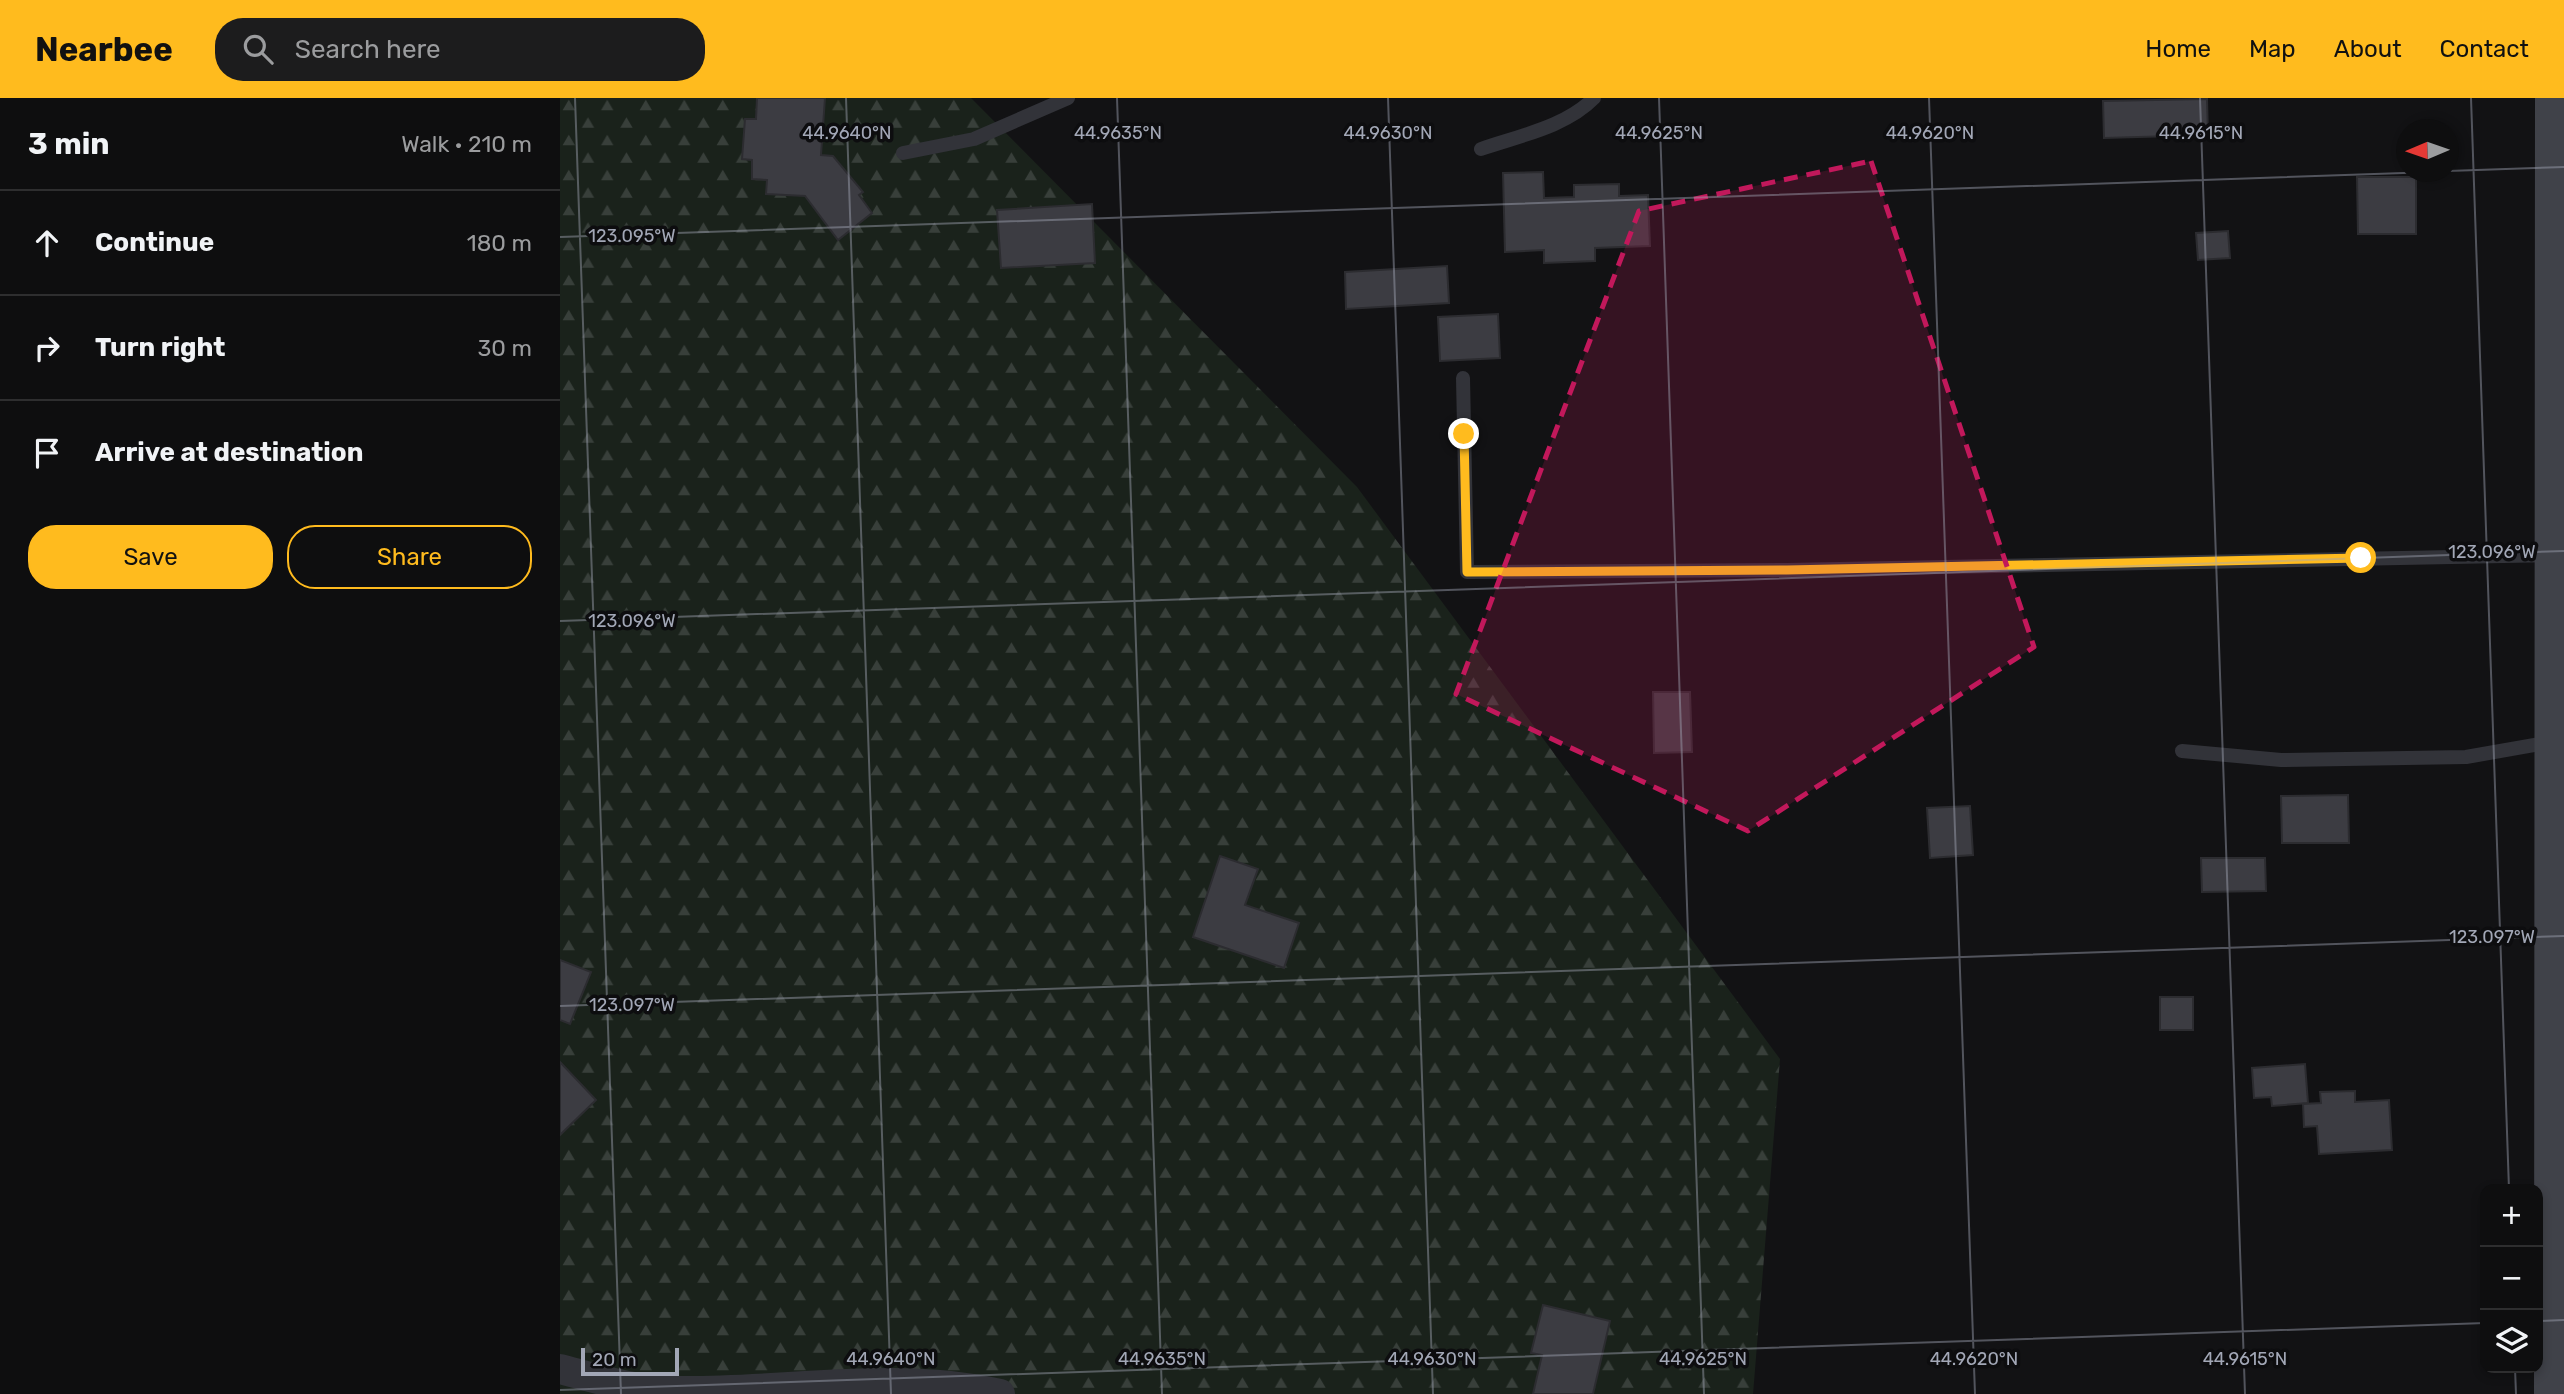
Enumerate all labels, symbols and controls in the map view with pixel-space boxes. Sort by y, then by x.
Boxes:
search box [215,18,705,81]
text: Nearbee [35,30,173,69]
icon: search [239,30,277,68]
text: Search here [295,34,441,65]
text: Home [2145,35,2211,63]
text: Map [2249,35,2296,63]
text: About [2334,35,2402,63]
text: Contact [2440,35,2529,63]
north arrow [2396,119,2459,182]
text: 44.9640°N [802,122,892,144]
text: 44.9635°N [1074,122,1162,144]
text: 44.9630°N [1344,122,1432,144]
text: 44.9625°N [1615,122,1703,144]
text: 44.9620°N [1886,122,1974,144]
text: 44.9615°N [2159,122,2243,144]
text: 3 min [28,126,110,162]
text: Walk · 210 m [401,130,532,158]
icon: ahead [28,224,66,262]
text: 123.095°W [588,225,676,247]
text: Continue [95,227,214,258]
text: 180 m [467,229,532,257]
icon: right [28,329,66,367]
text: Turn right [95,332,225,363]
text: 30 m [477,334,532,362]
route end [1448,418,1479,449]
icon: arrive [28,434,66,472]
text: Arrive at destination [95,437,363,468]
button: Save [28,525,273,589]
button: Share [287,525,532,589]
text: 123.096°W [2448,541,2536,563]
route start [2345,542,2376,573]
text: 123.096°W [588,610,676,632]
text: 123.097°W [2449,926,2535,948]
text: 123.097°W [589,994,675,1016]
map controls [2480,1184,2543,1373]
button: + [2480,1184,2543,1247]
button: − [2480,1247,2543,1310]
button: layers [2480,1310,2543,1373]
scale bar [581,1345,679,1377]
text: 20 m [592,1348,637,1371]
text: 44.9640°N [846,1348,936,1370]
text: 44.9635°N [1118,1348,1206,1370]
text: 44.9630°N [1388,1348,1476,1370]
text: 44.9625°N [1659,1348,1747,1370]
text: 44.9620°N [1930,1348,2018,1370]
text: 44.9615°N [2203,1348,2287,1370]

